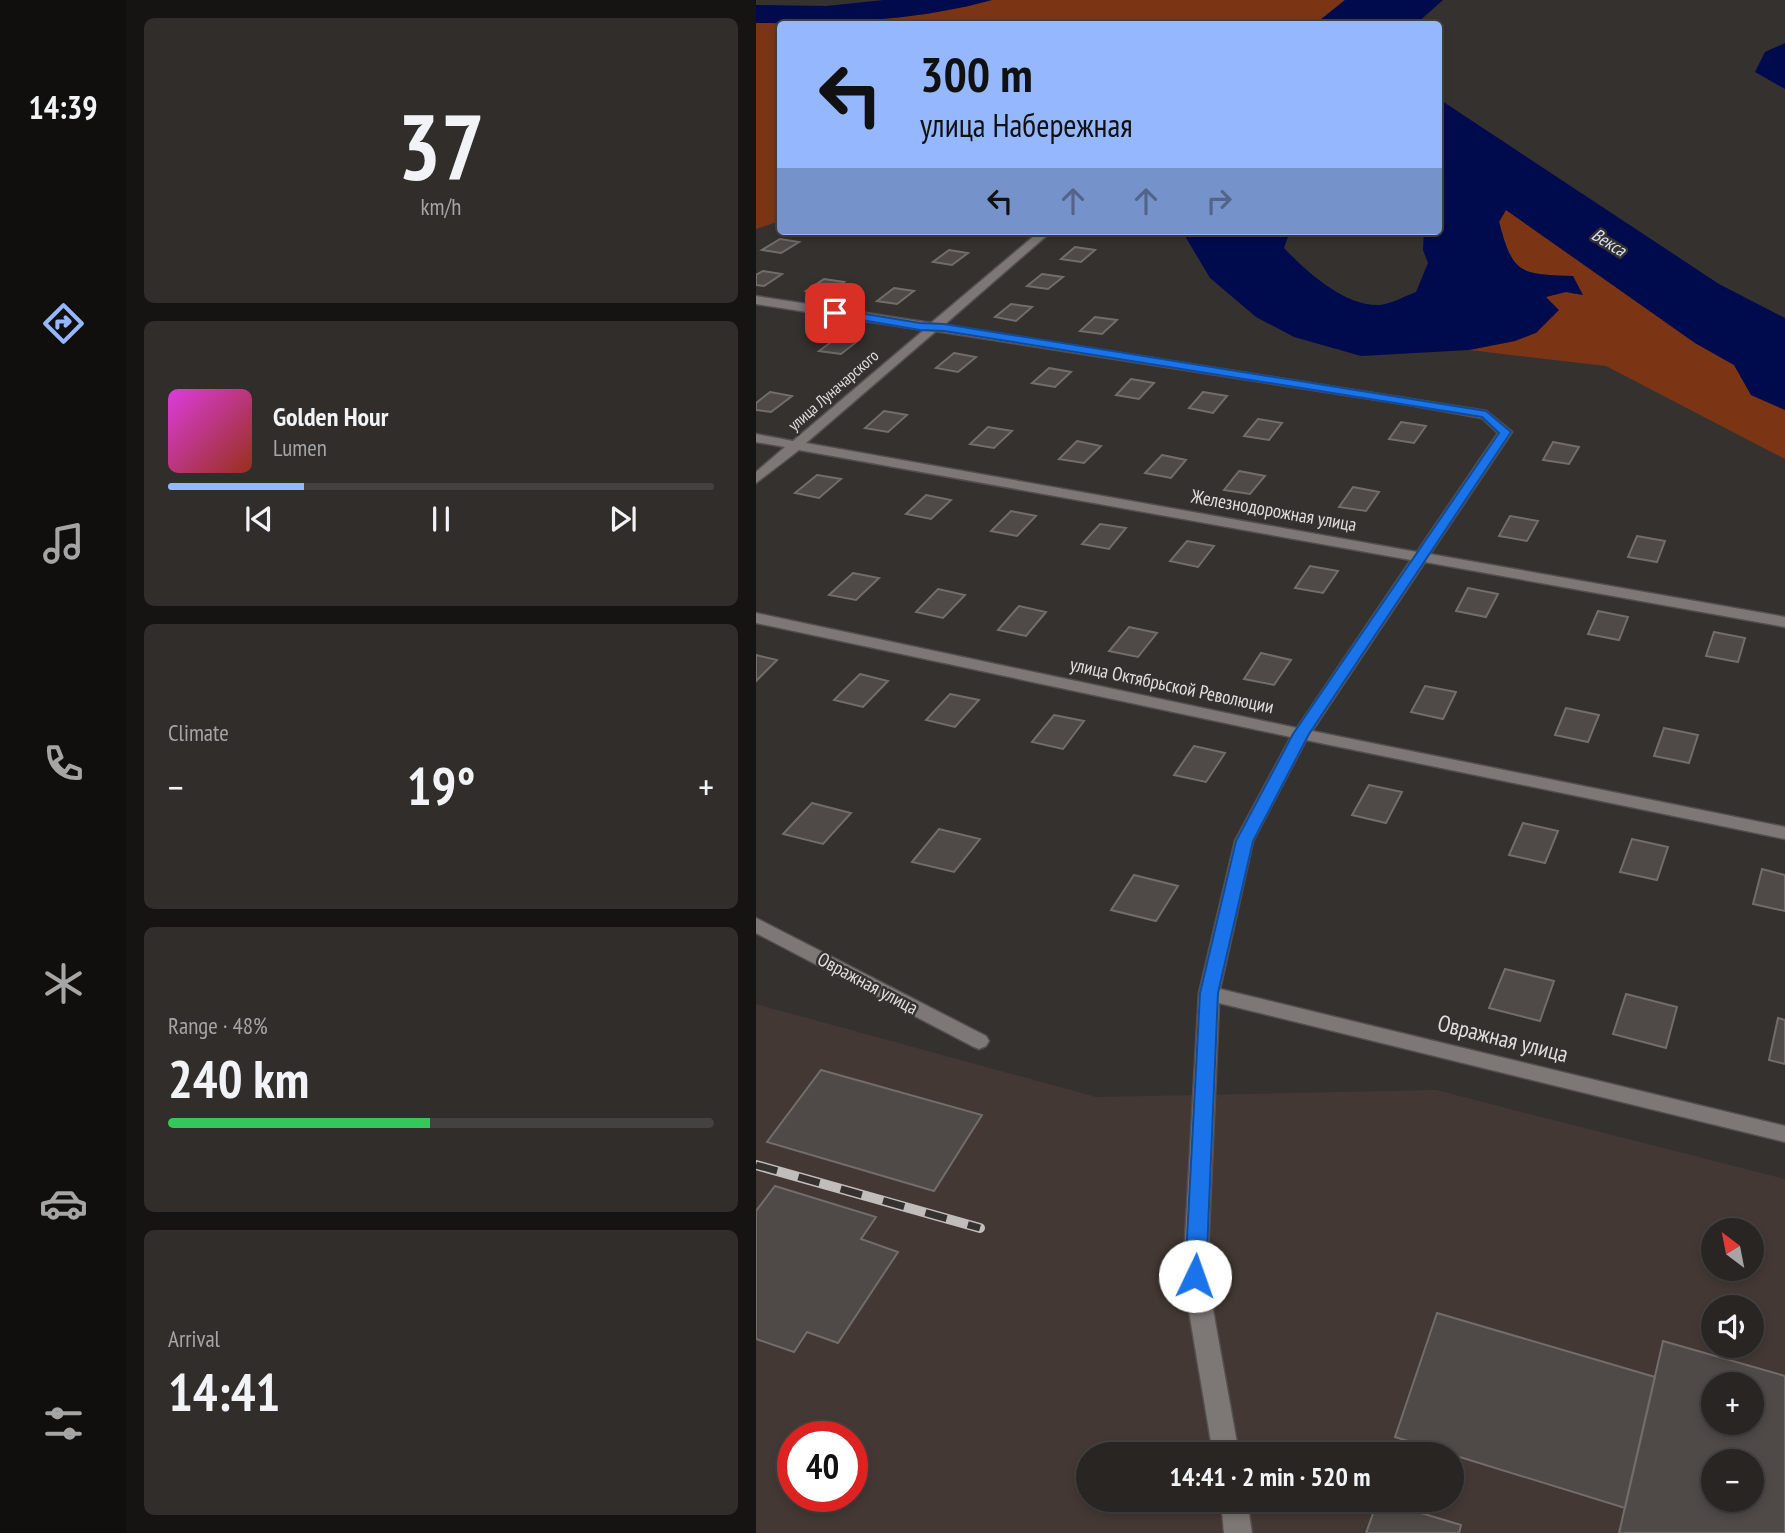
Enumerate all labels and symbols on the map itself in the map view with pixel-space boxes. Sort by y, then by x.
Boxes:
water label: Векса [1587,223,1631,262]
pin [805,283,865,343]
street label: улица Луначарского [784,345,882,435]
street label: Железнодорожная улица [1189,483,1359,536]
street label: улица Октябрьской Революции [1068,652,1276,718]
street label: Овражная улица [814,947,922,1019]
street label: Овражная улица [1435,1008,1571,1068]
north arrow [1701,1218,1764,1281]
position arrow [1158,1239,1232,1313]
speed limit sign: 40 [777,1421,868,1512]

